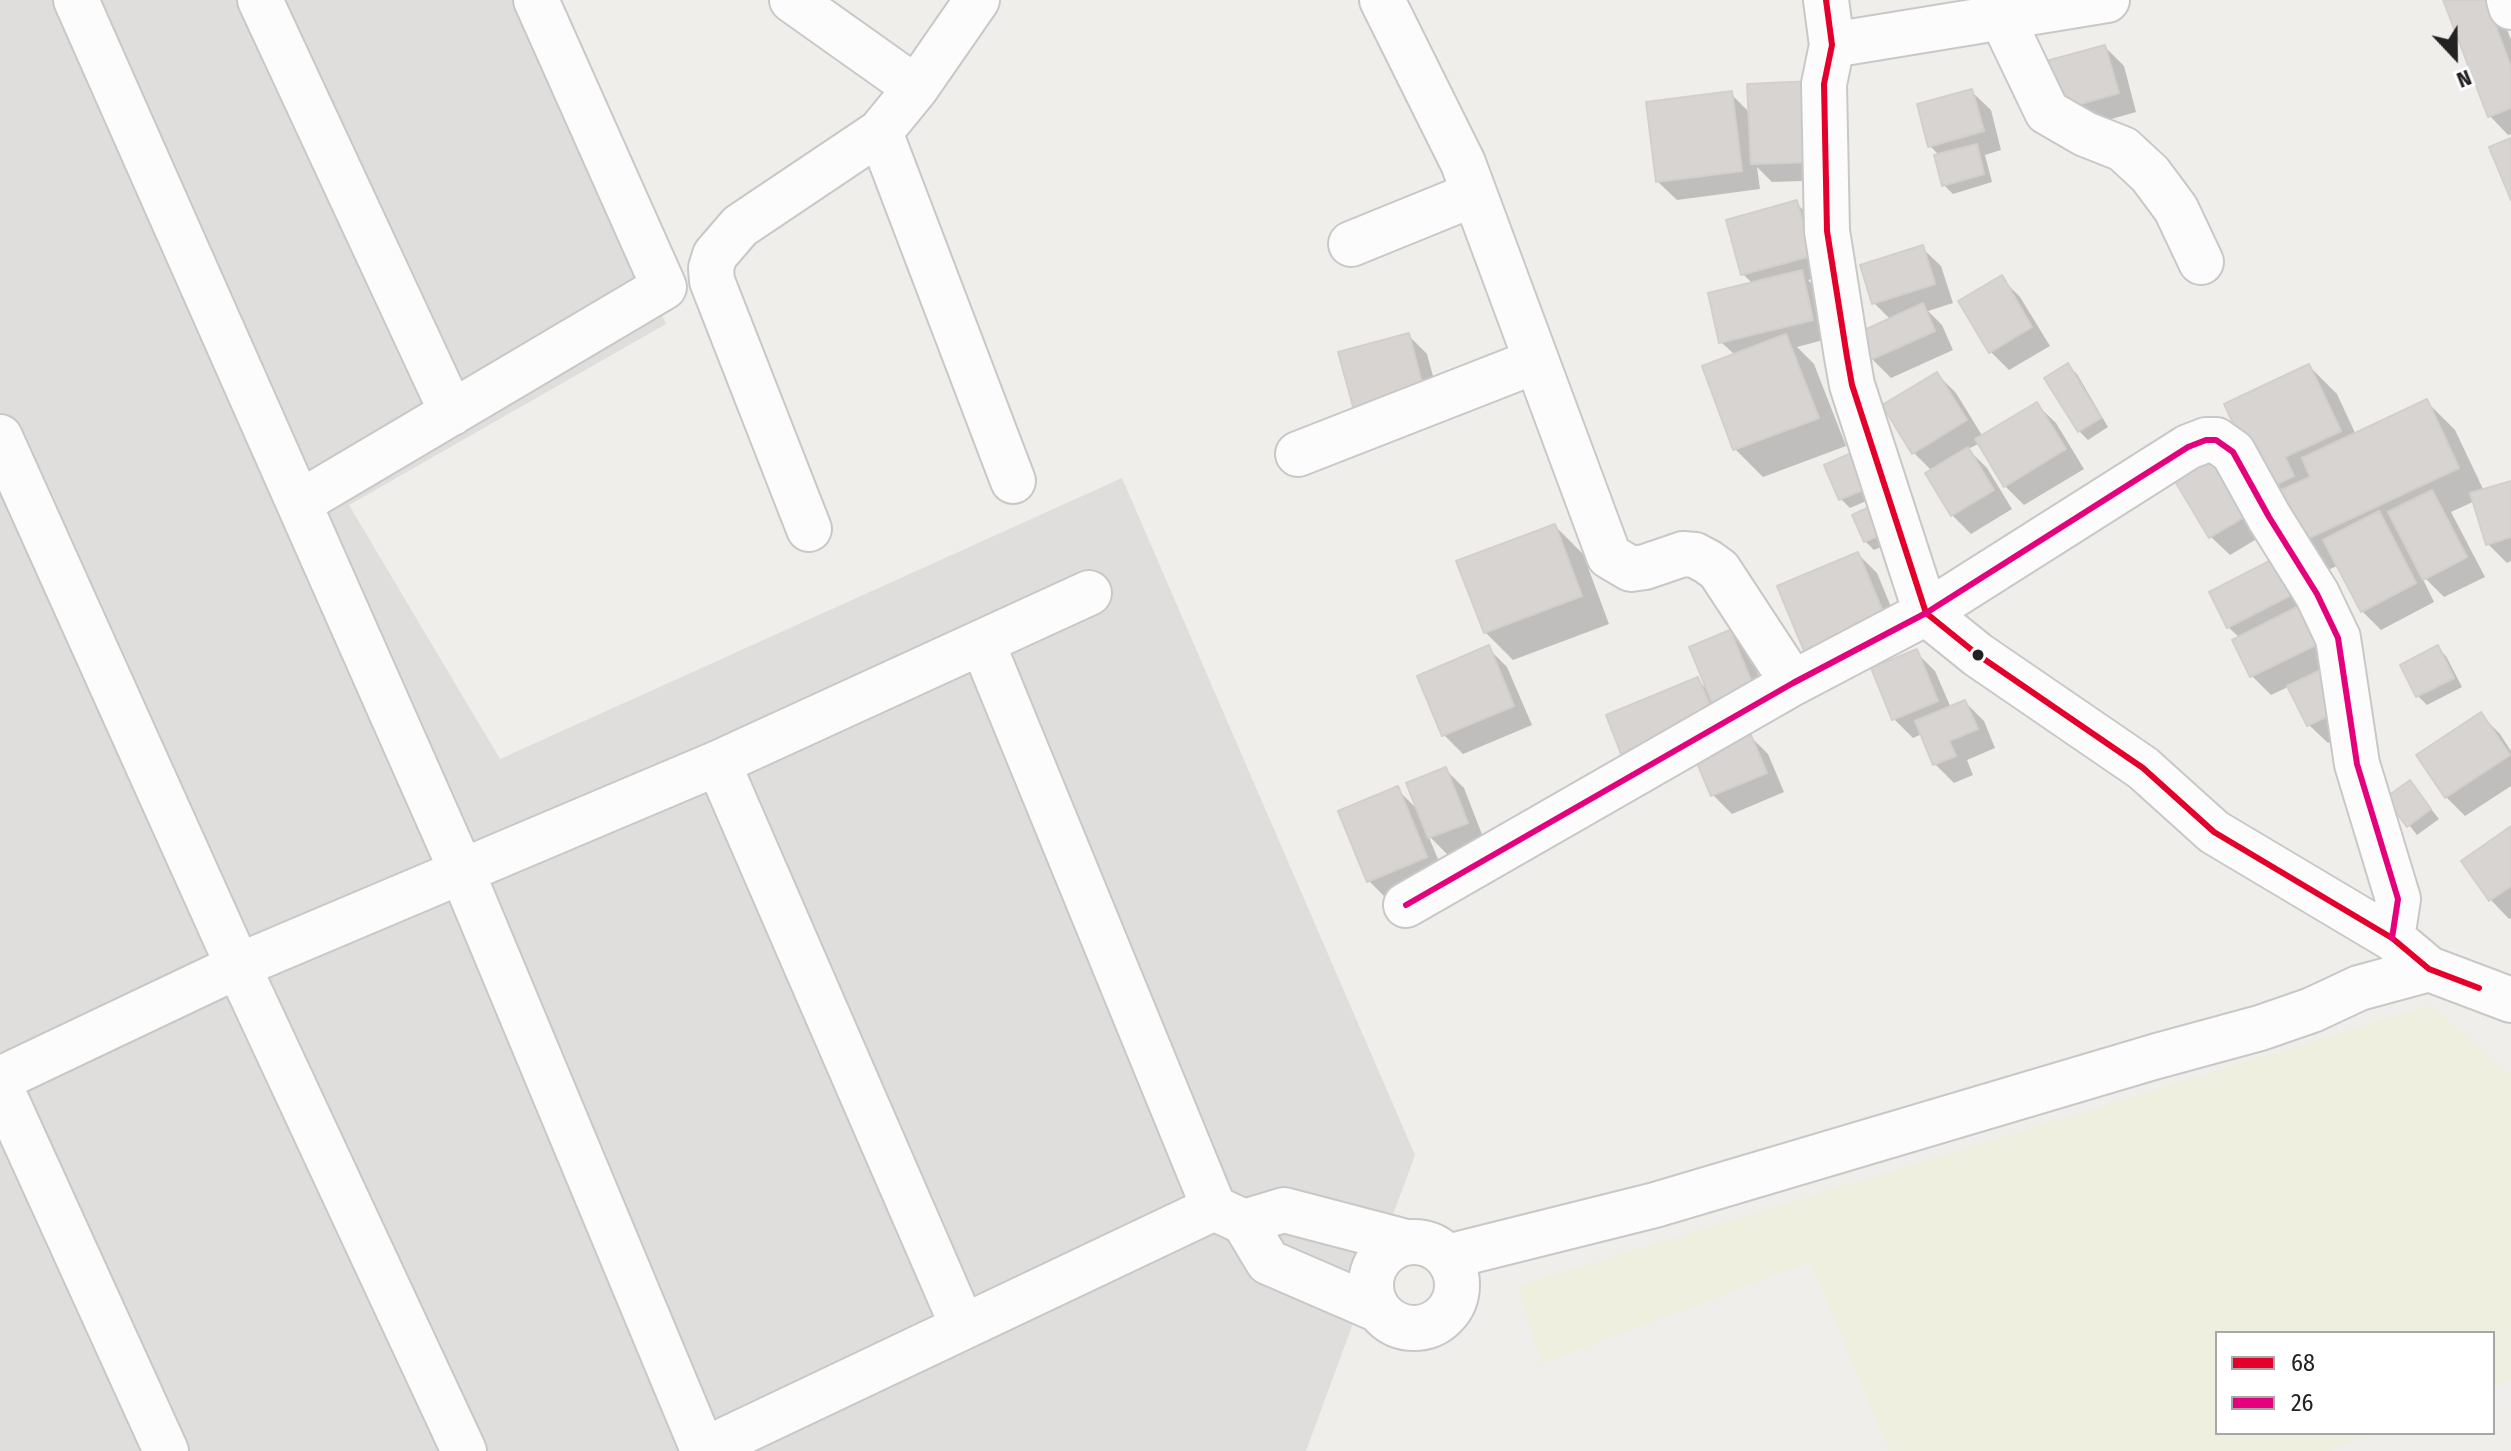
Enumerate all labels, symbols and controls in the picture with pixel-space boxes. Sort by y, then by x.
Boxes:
north arrow [2415,16,2495,96]
text: N [2453,64,2475,94]
unlabelled marker [1970,647,1986,663]
legend [2215,1331,2495,1435]
text: 68 [2291,1349,2315,1377]
text: 26 [2291,1389,2314,1417]

